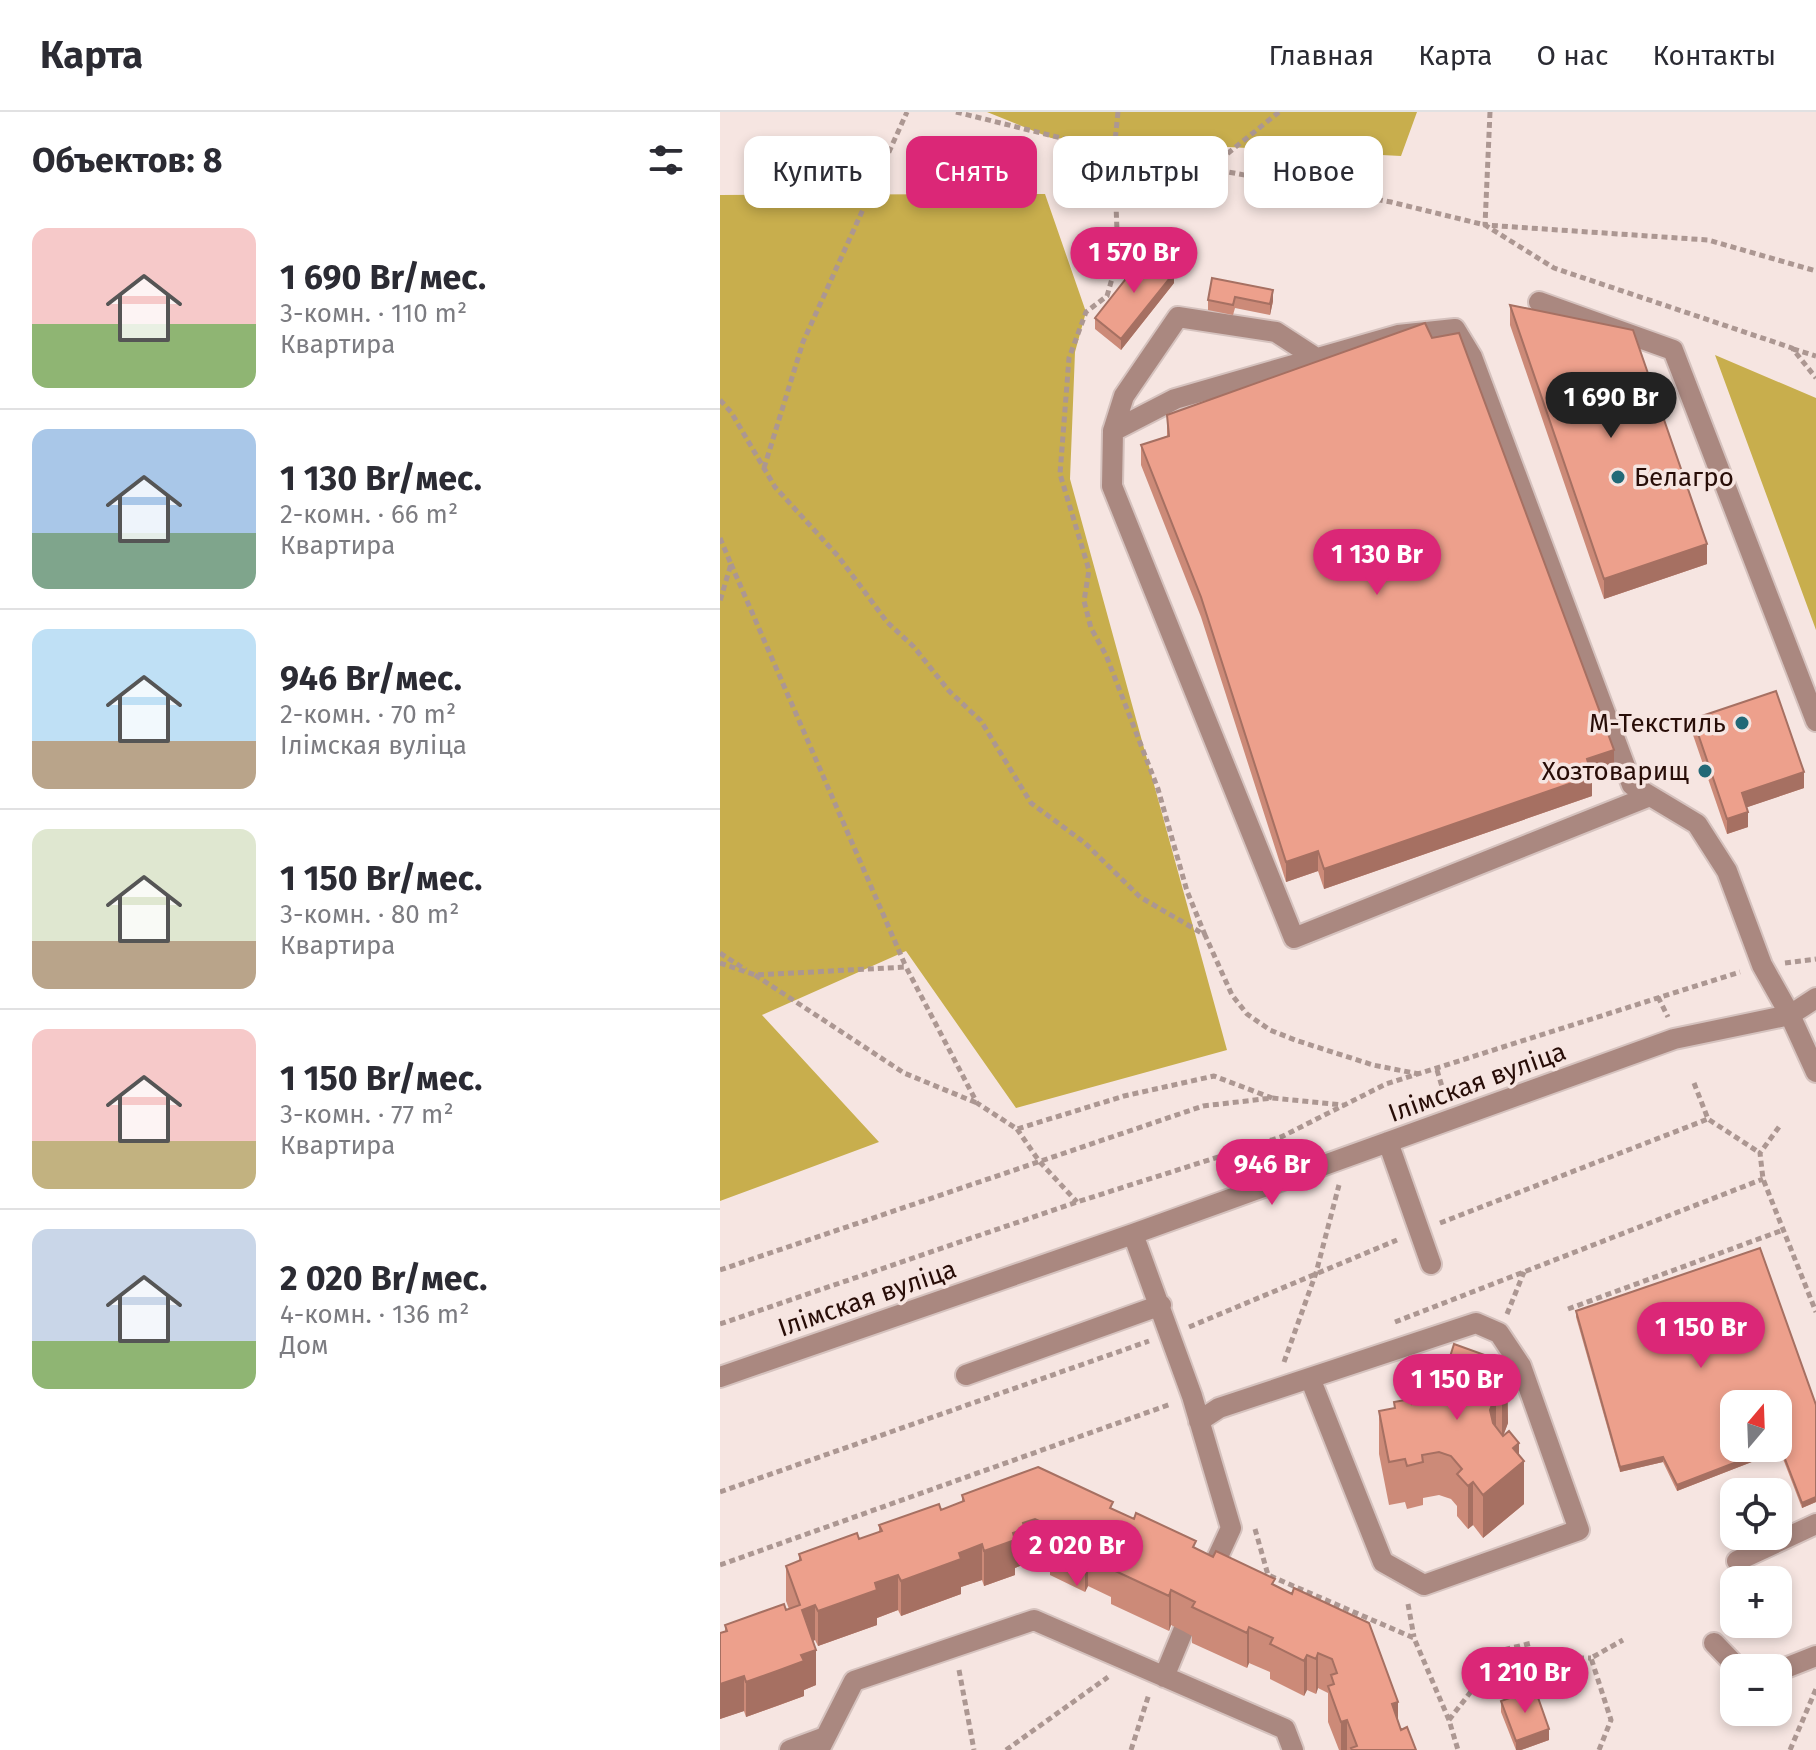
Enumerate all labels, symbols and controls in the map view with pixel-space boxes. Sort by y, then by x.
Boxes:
text: Карта [40,32,143,78]
text: Главная [1268,39,1374,72]
text: Карта [1418,39,1492,72]
text: О нас [1536,39,1608,72]
text: Контакты [1652,39,1776,72]
chip: Купить [744,136,890,208]
chip: Снять [906,136,1037,208]
chip: Фильтры [1053,136,1228,208]
chip: Новое [1244,136,1383,208]
icon: filters [644,138,688,182]
text: Объектов: 8 [32,140,222,181]
pin: 1 570 Br [1051,227,1217,295]
text: 1 570 Br [1088,237,1180,268]
text: 1 690 Br/мес. [280,257,486,298]
icon: home [96,260,192,356]
text: 3-комн. · 110 m² [280,298,467,329]
text: Квартира [280,329,395,360]
pin: 1 690 Br [1528,372,1694,440]
text: 1 690 Br [1564,382,1658,413]
text: 1 130 Br/мес. [280,458,482,499]
icon: home [96,461,192,557]
place label: Белагро [1634,462,1734,493]
marker: Белагро [1609,468,1627,486]
text: 2-комн. · 66 m² [280,499,458,530]
pin: 1 130 Br [1294,529,1460,597]
text: Квартира [280,530,395,561]
text: 1 130 Br [1331,539,1423,570]
text: 946 Br/мес. [280,658,462,699]
icon: home [96,661,192,757]
text: 2-комн. · 70 m² [280,699,456,730]
place label: М-Текстиль [1589,708,1726,739]
marker: М-Текстиль [1733,714,1751,732]
text: Ілімская вуліца [280,730,467,761]
place label: Хозтоварищ [1542,756,1689,787]
marker: Хозтоварищ [1696,762,1714,780]
text: 1 150 Br/мес. [280,858,482,899]
icon: home [96,861,192,957]
text: 3-комн. · 80 m² [280,899,459,930]
text: Квартира [280,930,395,961]
street label: Ілімская вуліца [1384,1036,1570,1129]
text: 1 150 Br/мес. [280,1058,482,1099]
icon: home [96,1061,192,1157]
text: 3-комн. · 77 m² [280,1099,454,1130]
text: Квартира [280,1130,395,1161]
pin: 946 Br [1207,1139,1337,1207]
text: 946 Br [1234,1149,1310,1180]
street label: Ілімская вуліца [774,1253,961,1344]
text: 2 020 Br/мес. [280,1258,487,1299]
icon: home [96,1261,192,1357]
text: 4-комн. · 136 m² [280,1299,469,1330]
pin: 1 150 Br [1618,1302,1784,1370]
text: 1 150 Br [1655,1312,1747,1343]
text: Дом [280,1330,329,1361]
pin: 1 150 Br [1374,1354,1540,1422]
text: 1 150 Br [1411,1364,1503,1395]
north arrow [1720,1390,1792,1462]
map controls [1720,1390,1792,1726]
button: locate [1720,1478,1792,1550]
pin: 2 020 Br [994,1520,1160,1588]
text: 2 020 Br [1029,1530,1125,1561]
button: + [1720,1566,1792,1638]
pin: 1 210 Br [1442,1647,1608,1715]
button: − [1720,1654,1792,1726]
text: 1 210 Br [1479,1657,1571,1688]

